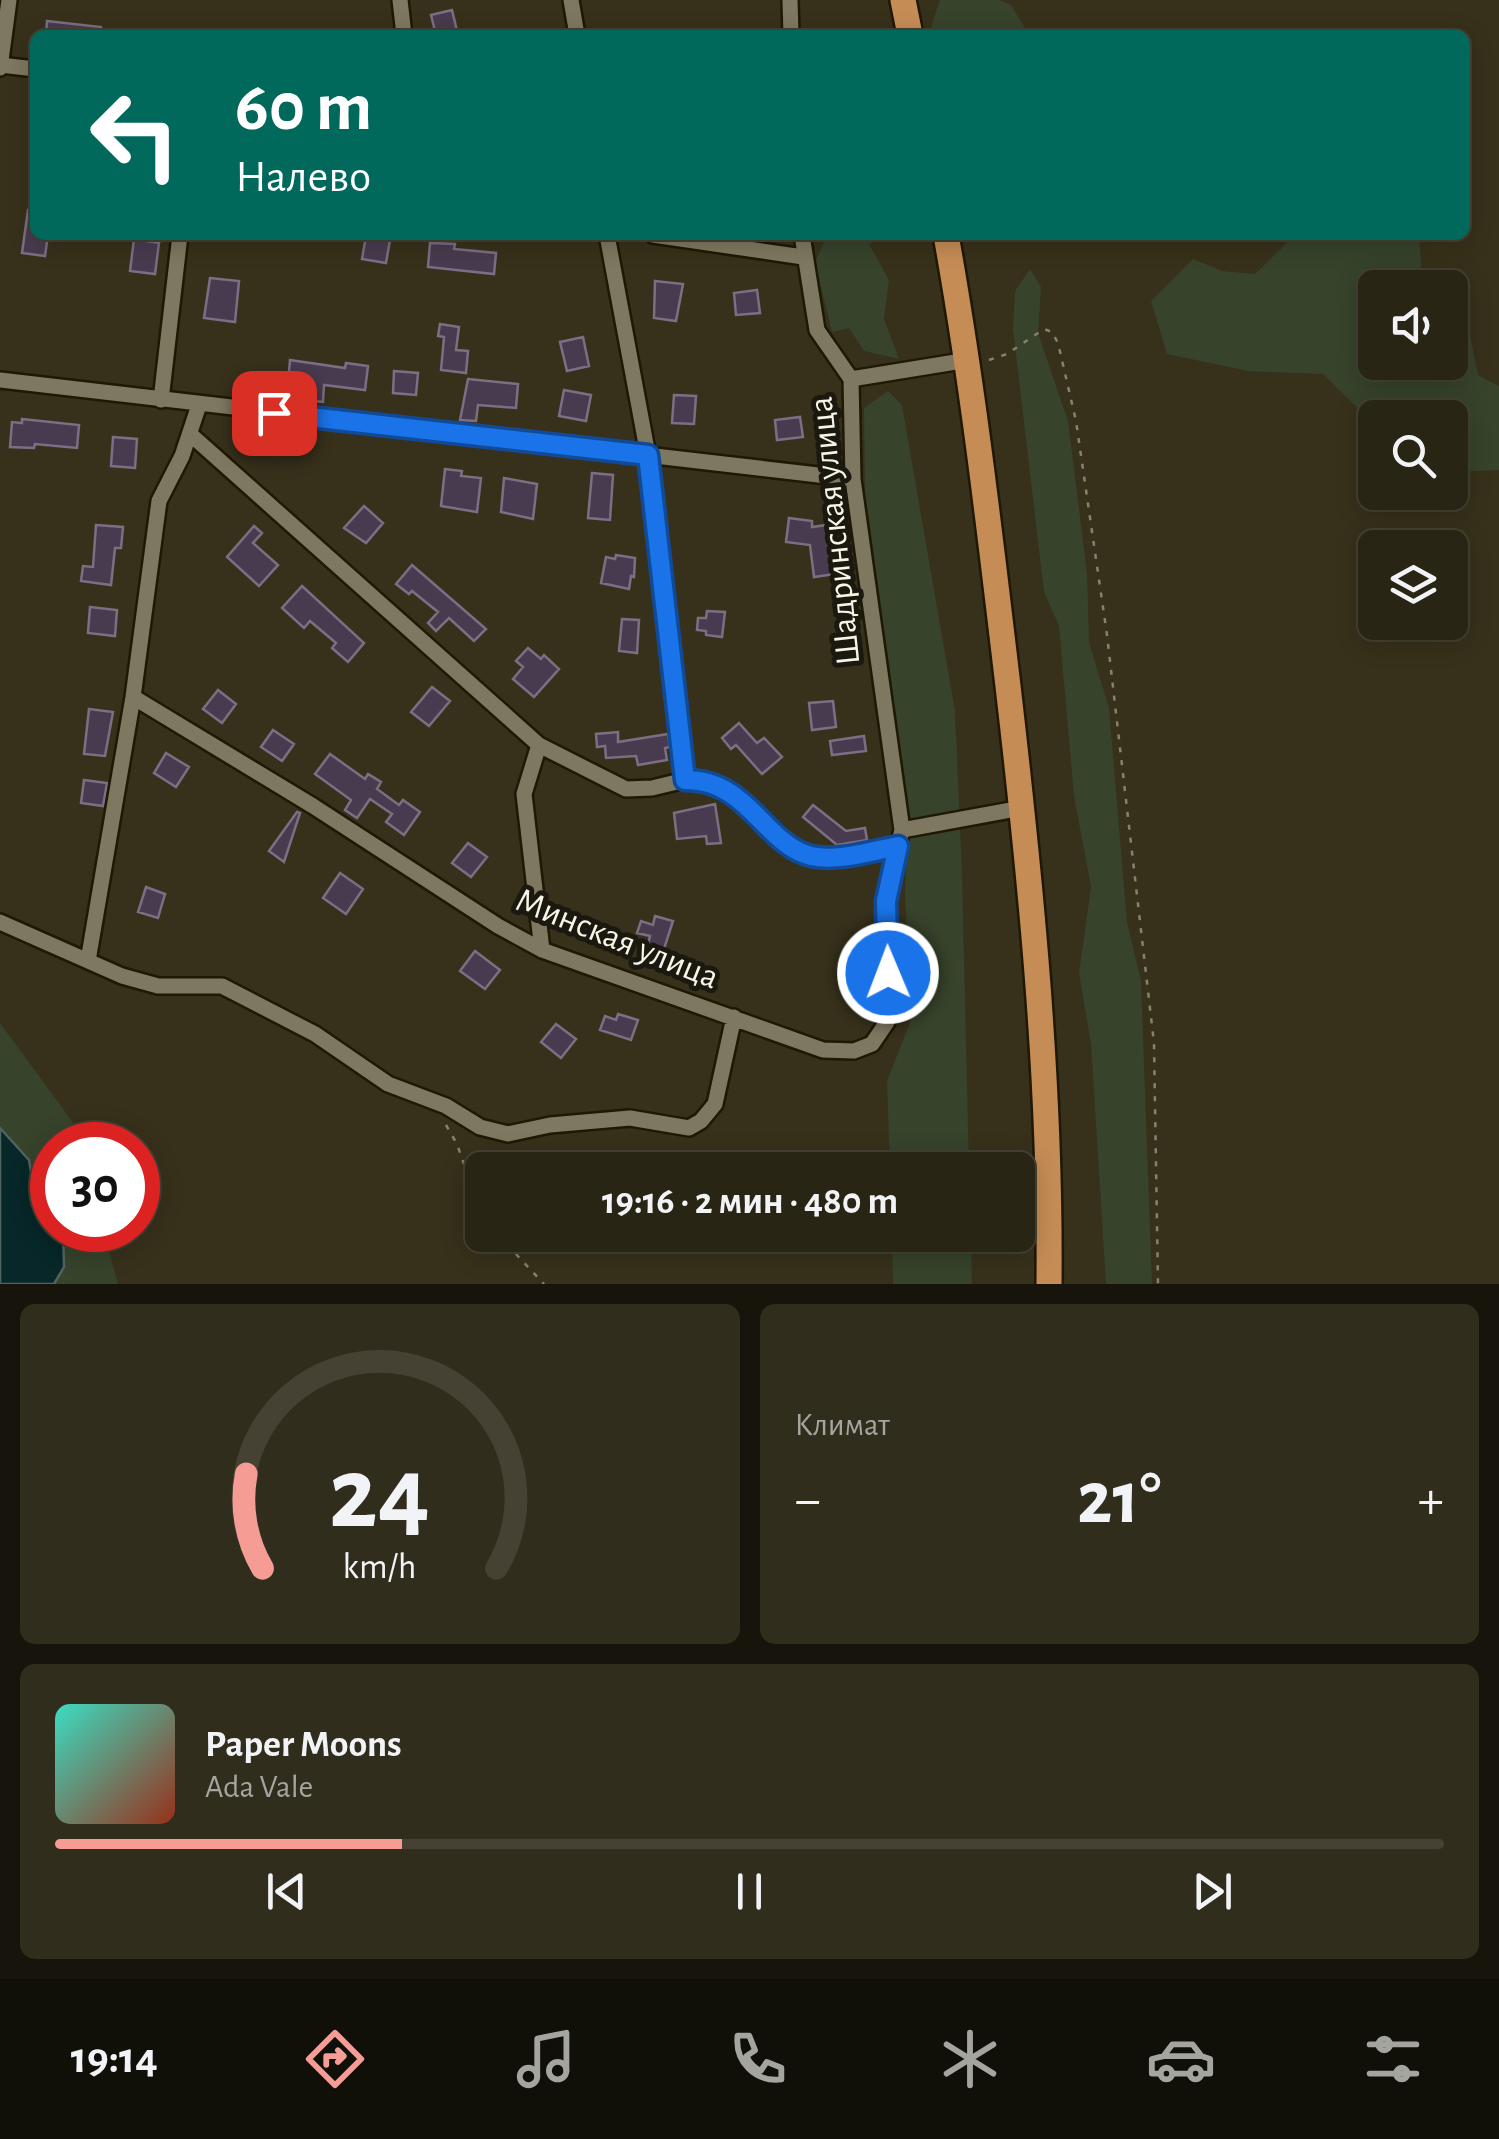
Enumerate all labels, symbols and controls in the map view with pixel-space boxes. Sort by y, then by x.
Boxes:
icon: left [70,70,200,200]
text: 60 m [235,73,372,143]
text: Налево [235,155,371,200]
map controls [1358,270,1468,640]
button: sound [1358,270,1468,380]
pin [232,371,317,456]
icon: arrive [247,386,302,441]
street label: Шадринская улица [803,395,867,667]
button: search [1358,400,1468,510]
button: layers [1358,530,1468,640]
street label: Минская улица [511,882,723,996]
position arrow [836,921,940,1025]
speed limit sign: 30 [30,1122,160,1252]
text: 19:16 · 2 мин · 480 m [602,1183,898,1221]
text: Климат [795,1409,890,1441]
text: 24 [329,1443,430,1547]
text: 21° [1077,1462,1161,1537]
text: − [795,1473,821,1528]
text: + [1418,1473,1444,1528]
text: km/h [343,1549,417,1585]
text: Paper Moons [205,1726,402,1764]
text: Ada Vale [205,1771,313,1803]
icon: previous [259,1864,314,1919]
icon: pause [722,1864,777,1919]
icon: next [1185,1864,1240,1919]
icon: directions [300,2024,370,2094]
icon: music [511,2024,581,2094]
icon: phone [723,2024,793,2094]
icon: climate [935,2024,1005,2094]
icon: car [1146,2024,1216,2094]
icon: filters [1358,2024,1428,2094]
text: 19:14 [71,2036,158,2081]

